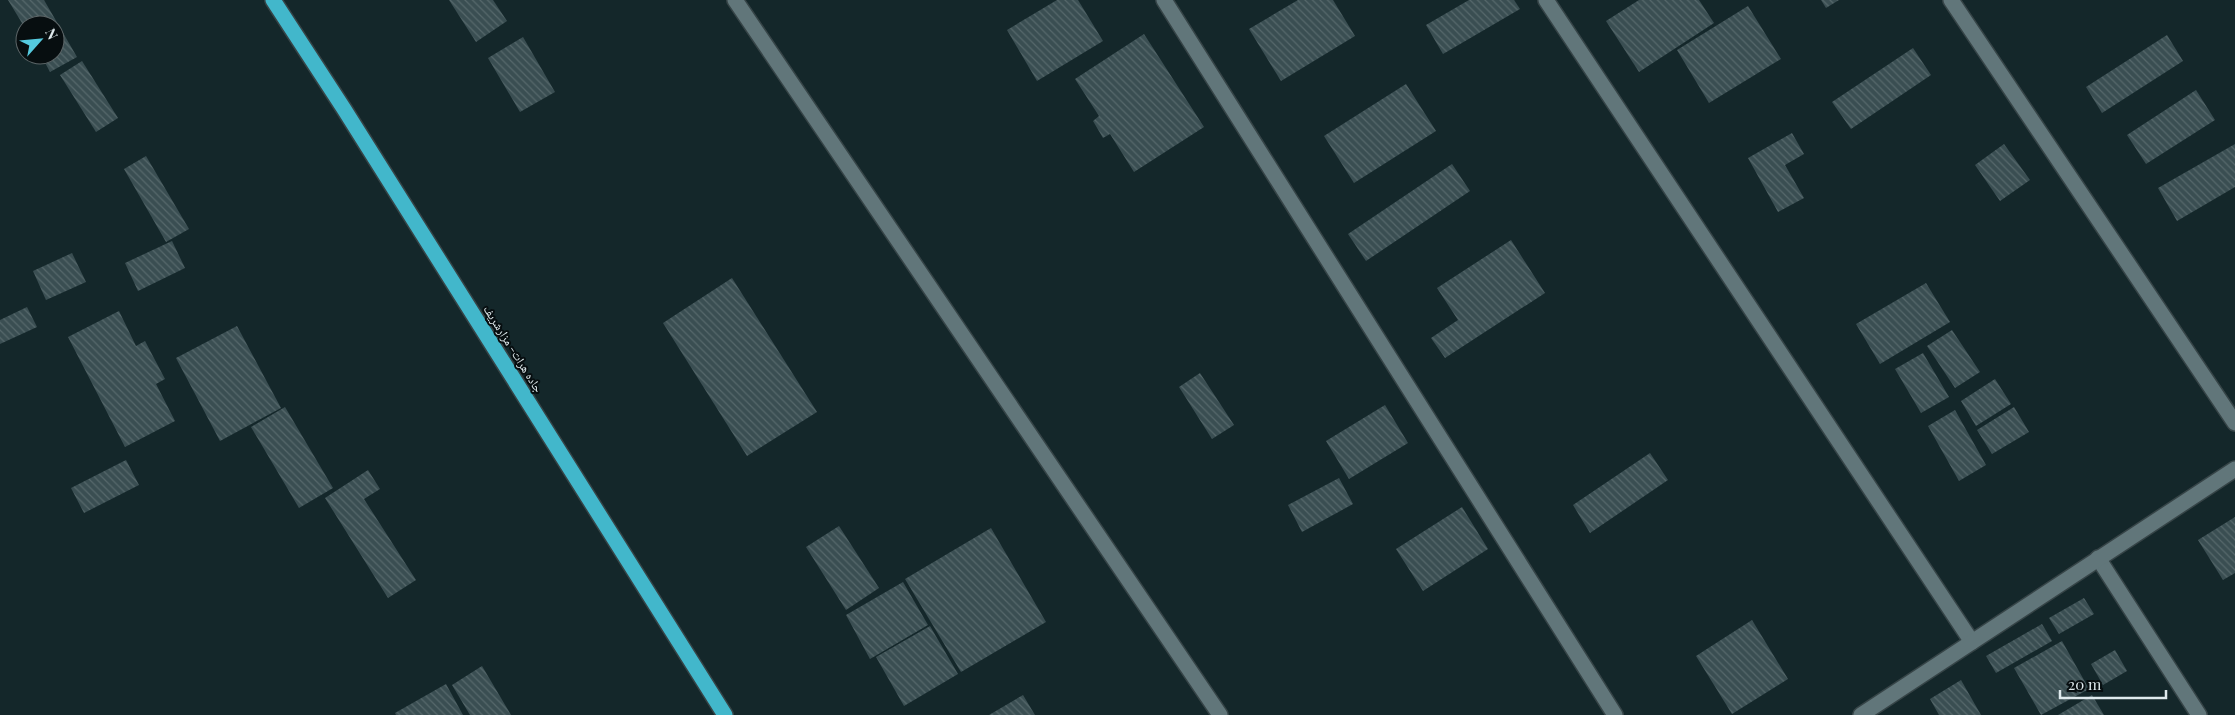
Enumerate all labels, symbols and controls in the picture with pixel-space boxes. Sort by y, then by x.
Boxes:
north arrow [15,15,65,65]
text: N [41,25,63,43]
street label: جاده هرات- مزارشریف [480,302,547,396]
scale bar [2060,668,2166,700]
text: 20 m [2068,674,2102,694]

